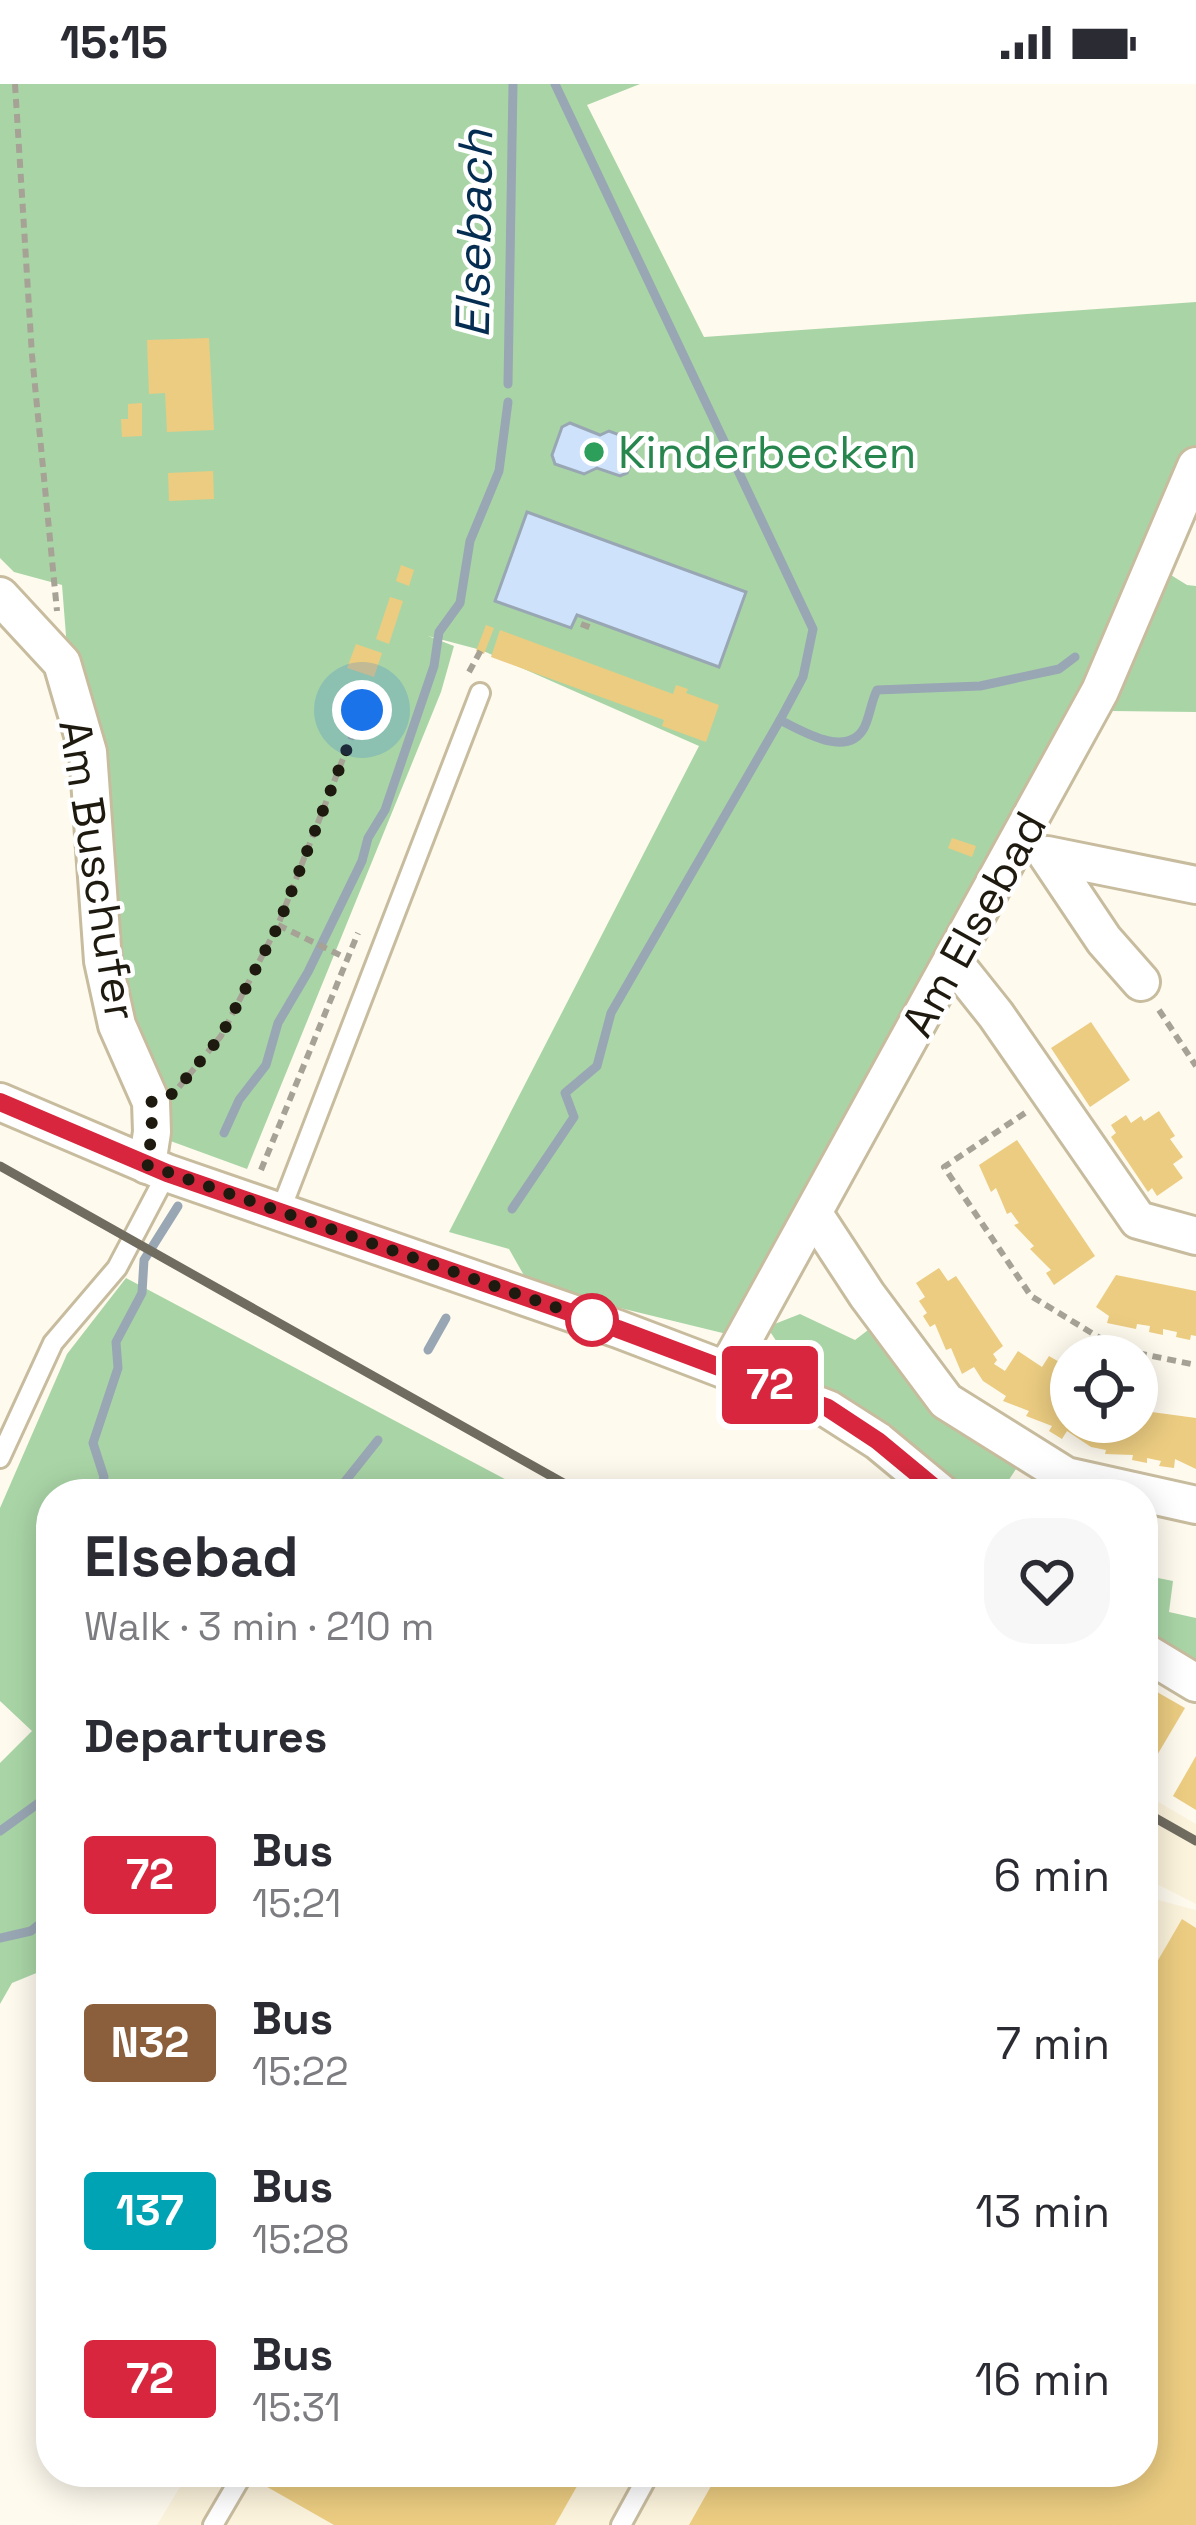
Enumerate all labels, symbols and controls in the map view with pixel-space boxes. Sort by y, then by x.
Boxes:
text: 15:15 [60,14,168,71]
water label: Elsebach [442,128,506,339]
place label: Kinderbecken [618,424,916,481]
marker: Kinderbecken [581,439,607,465]
your location [332,680,392,740]
street label: Am Buschufer [46,716,150,1024]
street label: Am Elsebad [889,801,1059,1047]
unlabelled marker [567,1295,617,1345]
map controls [1050,1335,1158,1443]
button: locate [1050,1335,1158,1443]
line badge: 72 [716,1346,824,1424]
text: 72 [746,1358,794,1411]
button: heart [984,1518,1110,1644]
text: Elsebad [84,1520,299,1593]
text: Walk · 3 min · 210 m [84,1602,434,1651]
text: Departures [84,1708,327,1765]
text: Bus [252,1822,333,1879]
text: 6 min [994,1847,1110,1904]
text: 72 [126,1848,174,1901]
text: 15:21 [252,1879,341,1928]
text: Bus [252,1990,333,2047]
text: 7 min [996,2015,1110,2072]
text: N32 [111,2016,189,2069]
text: 15:22 [252,2047,349,2096]
text: Bus [252,2158,333,2215]
text: 13 min [975,2183,1110,2240]
text: 137 [116,2184,184,2237]
text: 15:28 [252,2215,349,2264]
text: Bus [252,2326,333,2383]
text: 16 min [975,2351,1110,2408]
text: 72 [126,2352,174,2405]
text: 15:31 [252,2383,341,2432]

